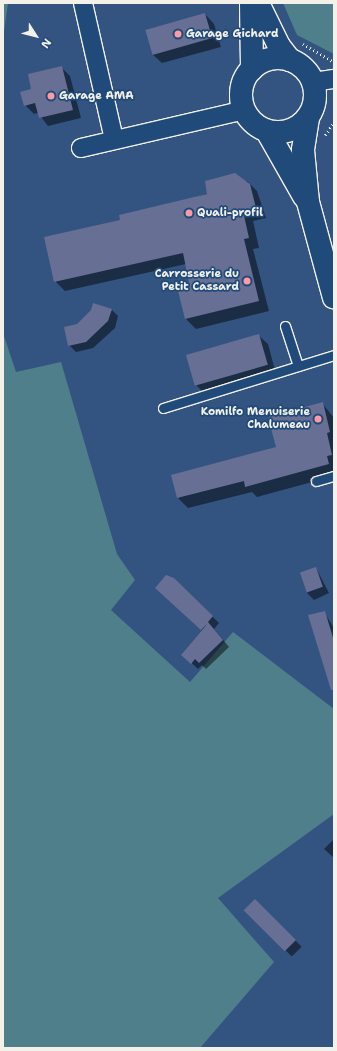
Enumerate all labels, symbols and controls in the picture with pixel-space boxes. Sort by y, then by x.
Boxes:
north arrow [16,16,56,56]
place label: Garage Gichard [186,27,279,41]
marker: Garage Gichard [173,29,183,39]
text: N [37,35,55,51]
place label: Garage AMA [59,89,134,103]
marker: Garage AMA [46,91,56,101]
place label: Quali-profil [197,206,263,220]
marker: Quali-profil [184,208,194,218]
place label: Carrosserie du Petit Cassard [155,268,239,294]
marker: Carrosserie du Petit Cassard [242,276,252,286]
place label: Komilfo Menuiserie Chalumeau [201,406,310,432]
marker: Komilfo Menuiserie Chalumeau [313,414,323,424]

